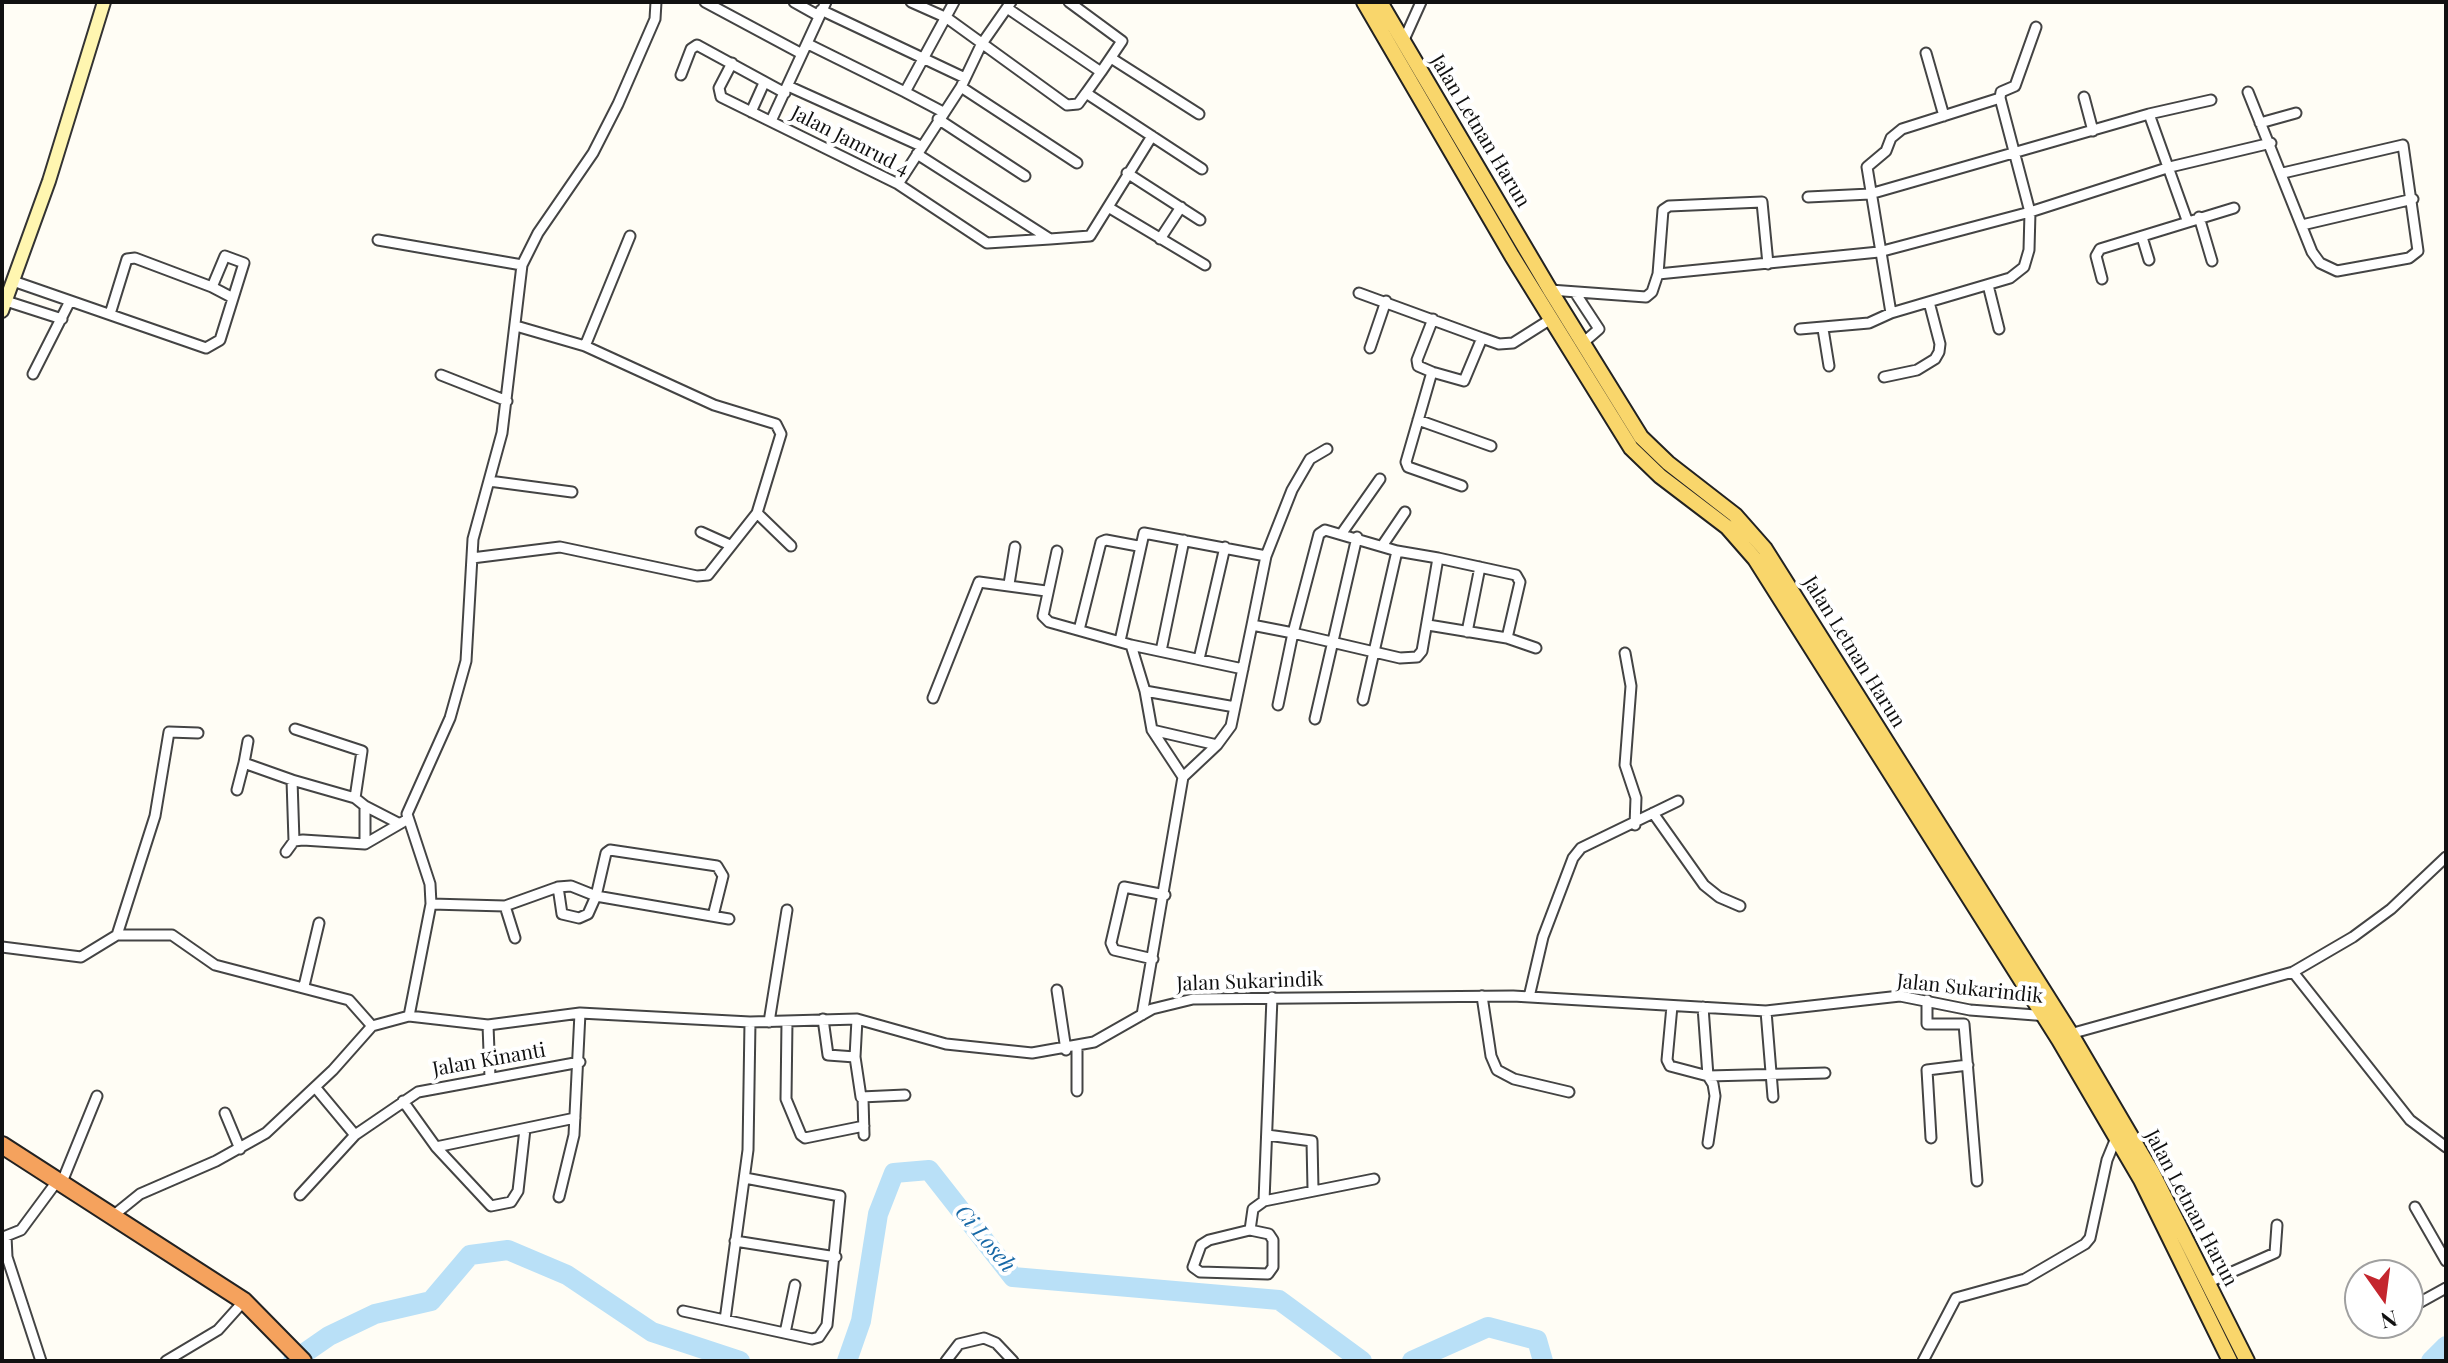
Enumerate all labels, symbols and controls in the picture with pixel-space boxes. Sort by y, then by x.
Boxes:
street label: Jalan Letnan Harun [1425,50,1535,212]
street label: Jalan Jamrud 4 [787,101,913,181]
street label: Jalan Letnan Harun [1798,572,1910,732]
street label: Jalan Sukarindik [1176,967,1324,997]
street label: Jalan Sukarindik [1896,969,2044,1009]
street label: Jalan Kinanti [431,1038,547,1082]
street label: Jalan Letnan Harun [2140,1126,2242,1290]
water label: Ci Loseh [949,1200,1021,1278]
north arrow [2344,1259,2424,1339]
text: N [2378,1304,2401,1337]

